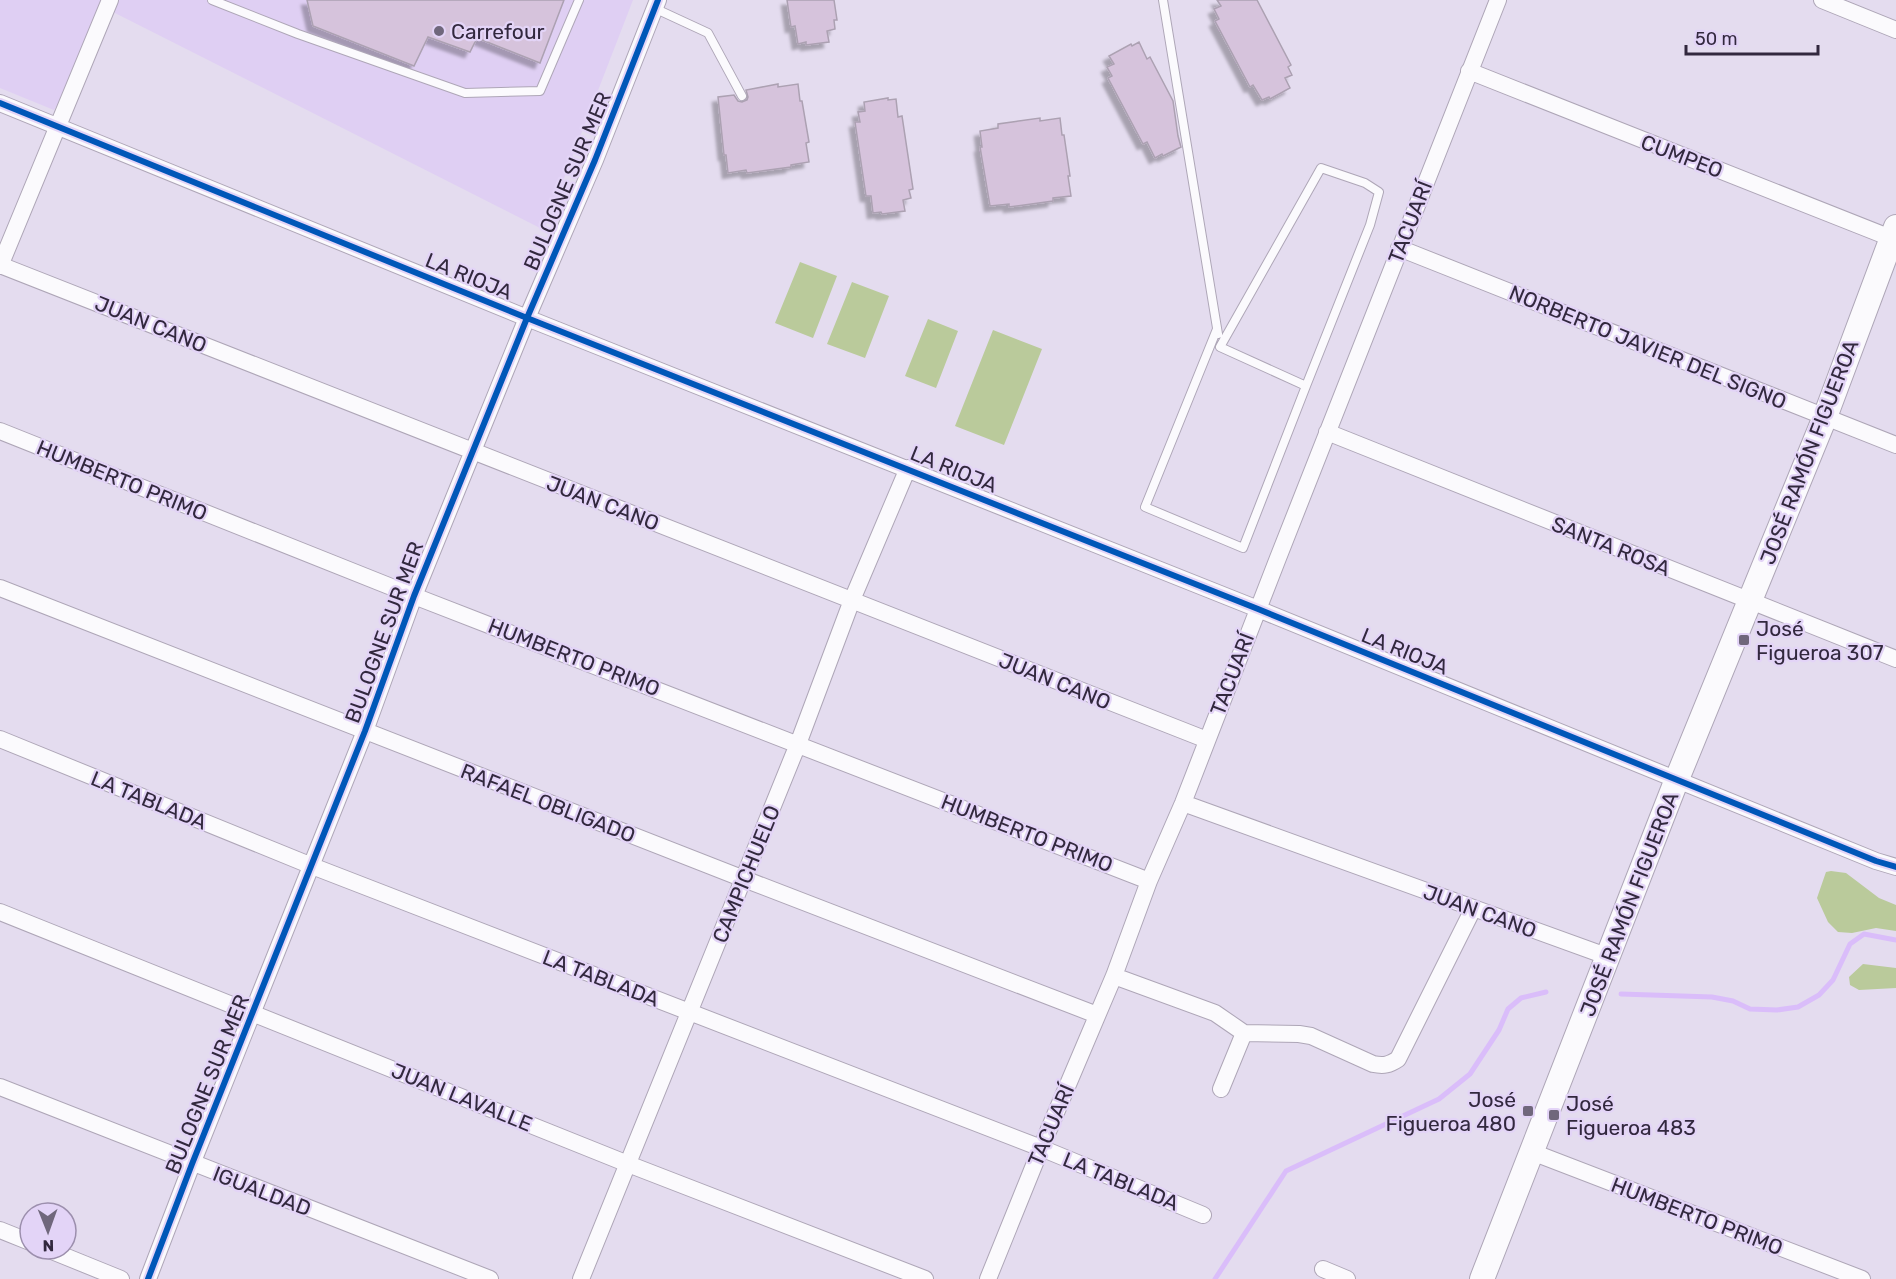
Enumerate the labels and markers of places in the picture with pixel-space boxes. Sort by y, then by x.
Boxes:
place label: Carrefour [451,19,545,44]
marker: Carrefour [432,24,446,38]
place label: José Figueroa 307 [1756,616,1884,665]
marker: José Figueroa 307 [1737,633,1751,647]
place label: José Figueroa 480 [1385,1087,1516,1136]
place label: José Figueroa 483 [1566,1091,1696,1140]
marker: José Figueroa 480 [1521,1104,1535,1118]
marker: José Figueroa 483 [1547,1108,1561,1122]

